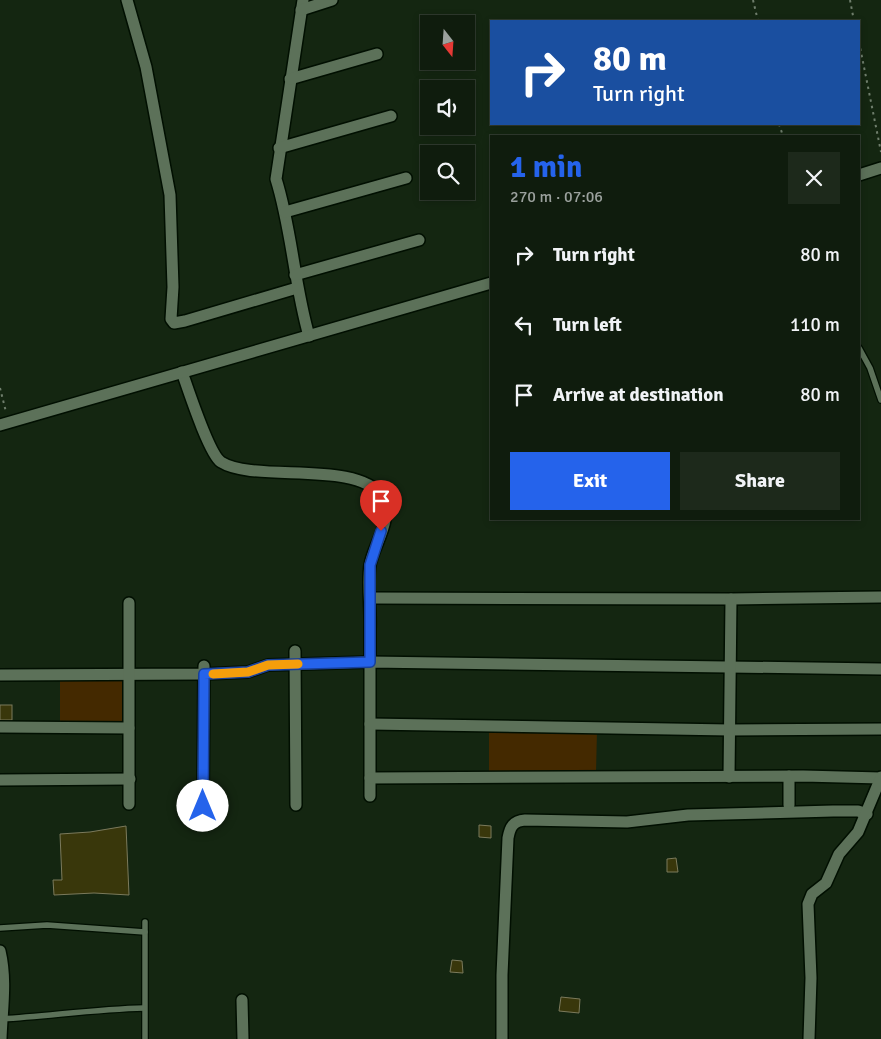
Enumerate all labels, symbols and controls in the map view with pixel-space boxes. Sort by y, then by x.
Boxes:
north arrow [420,15,475,70]
map controls [420,15,475,200]
text: 80 m [593,37,667,80]
icon: right [510,40,575,105]
button: sound [420,80,475,135]
text: Turn right [593,80,685,107]
button: search [420,145,475,200]
text: 1 min [510,149,582,186]
button: close [788,152,840,204]
text: 270 m · 07:06 [510,187,603,207]
icon: right [510,241,538,269]
text: Turn right [553,243,635,267]
text: 80 m [800,243,840,267]
icon: left [510,311,538,339]
text: Turn left [553,313,622,337]
text: 110 m [790,313,840,337]
icon: arrive [510,381,538,409]
text: Arrive at destination [553,383,724,407]
text: 80 m [800,383,840,407]
button: Exit [510,452,670,510]
button: Share [680,452,840,510]
pin [360,480,402,531]
icon: arrive [367,487,395,515]
position arrow [176,779,228,831]

